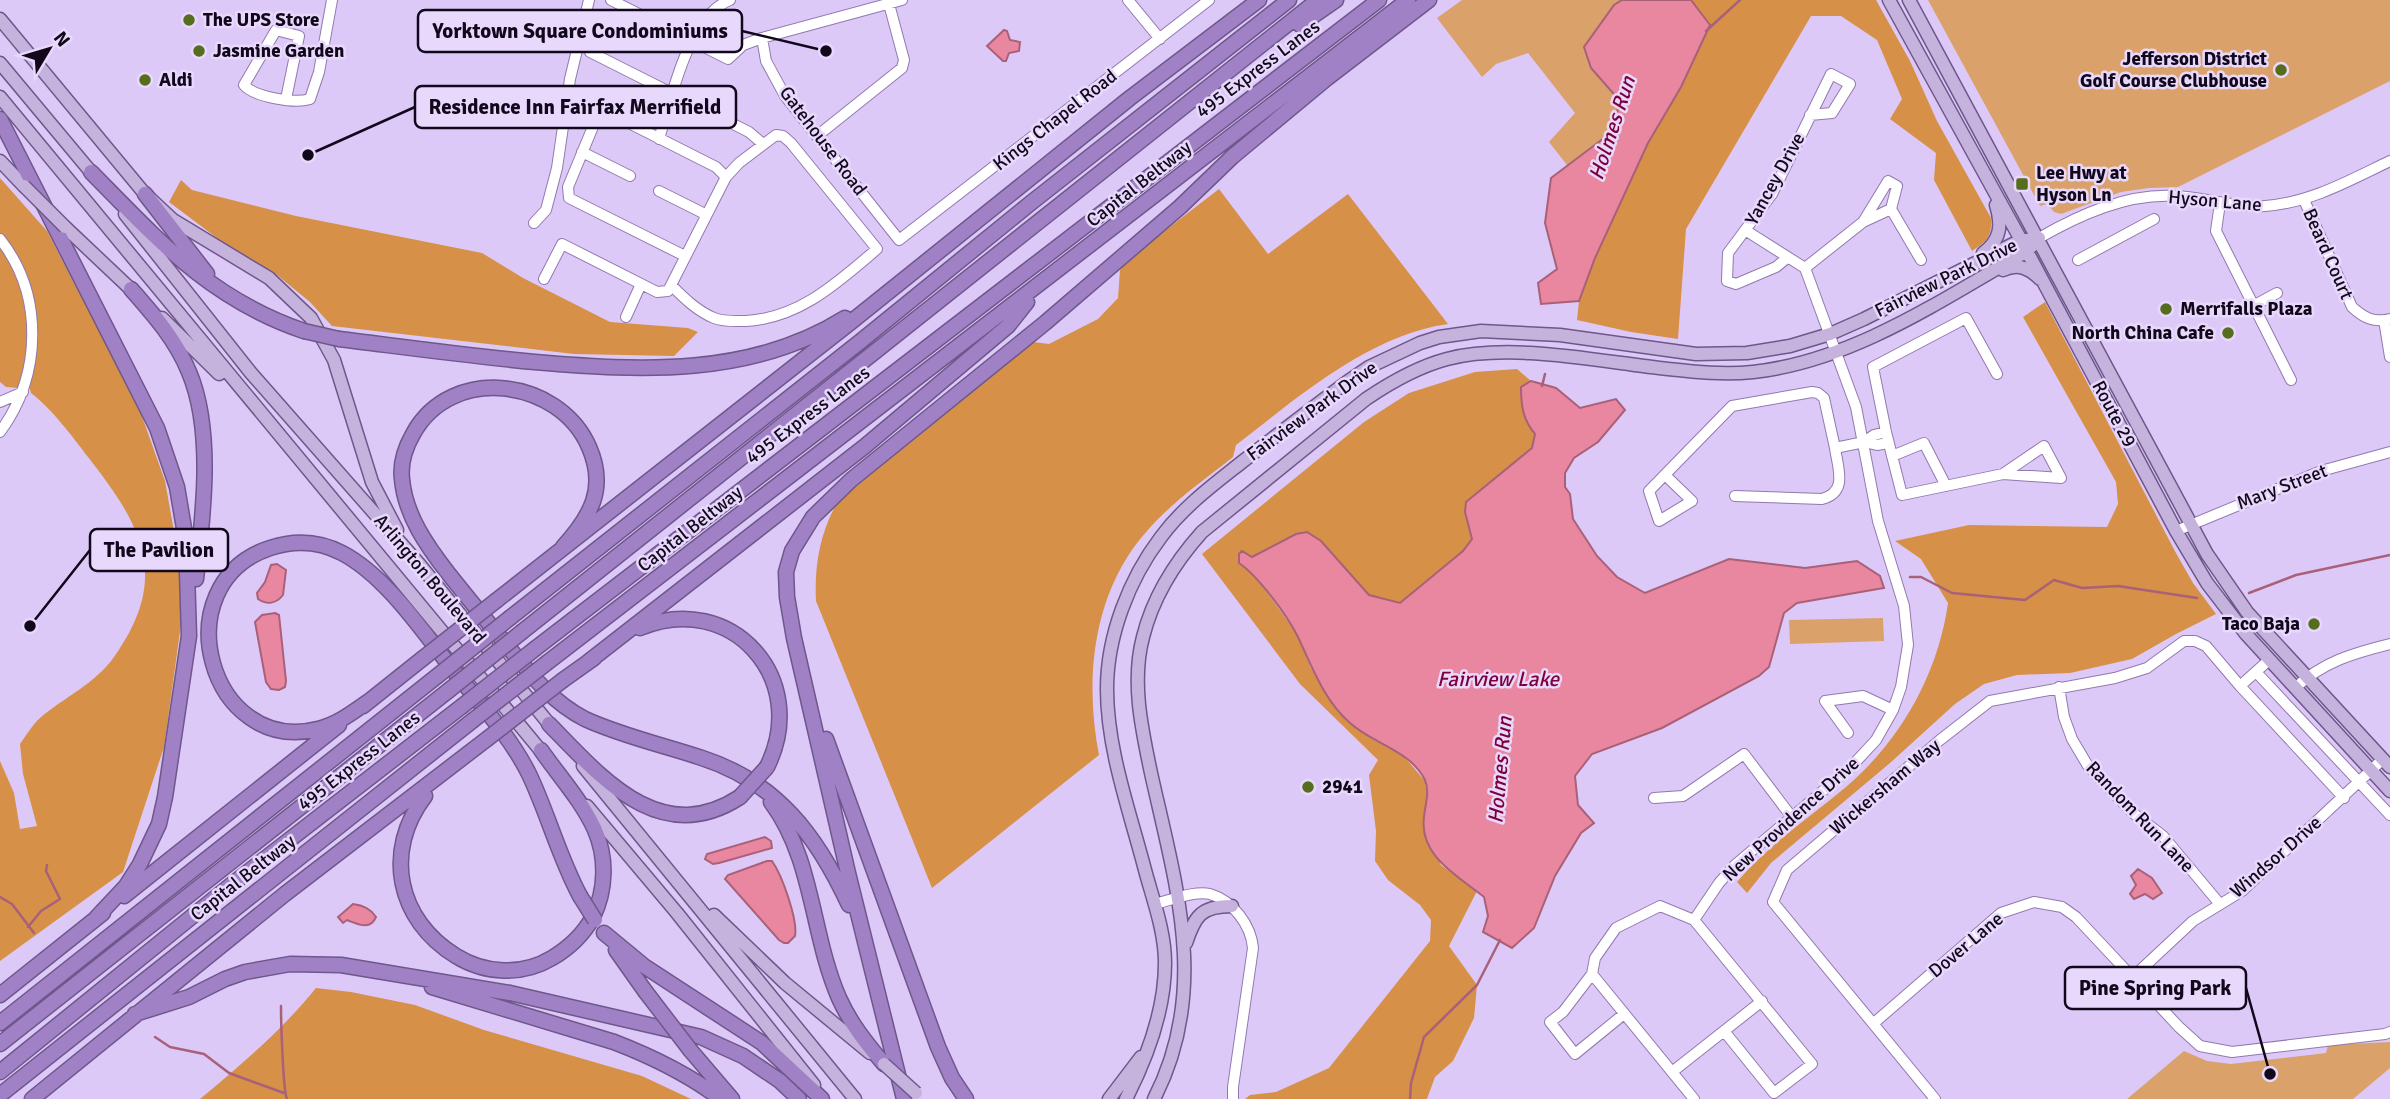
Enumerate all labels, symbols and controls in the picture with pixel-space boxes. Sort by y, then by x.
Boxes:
place label: The UPS Store [203,8,320,32]
callout: Yorktown Square Condominiums [418,10,742,52]
marker: The UPS Store [181,12,197,28]
north arrow [14,14,84,84]
street label: 495 Express Lanes [1191,15,1325,123]
text: Yorktown Square Condominiums [431,18,728,44]
text: N [48,27,75,52]
place label: Jasmine Garden [213,39,344,63]
marker: Jasmine Garden [191,43,207,59]
place label: Jefferson District Golf Course Clubhouse [2080,47,2267,93]
marker: Jefferson District Golf Course Clubhouse [2273,62,2289,78]
street label: Kings Chapel Road [988,64,1122,176]
place label: Aldi [159,68,193,92]
marker: Aldi [137,72,153,88]
water label: Holmes Run [1583,72,1641,183]
street label: Gatehouse Road [774,81,872,201]
callout: Residence Inn Fairfax Merrifield [415,86,736,128]
text: Residence Inn Fairfax Merrifield [429,94,721,120]
street label: Yancey Drive [1740,128,1810,230]
street label: Capital Beltway [1082,135,1197,233]
place label: Lee Hwy at Hyson Ln [2036,161,2127,207]
marker: Lee Hwy at Hyson Ln [2014,176,2030,192]
street label: Hyson Lane [2167,185,2263,217]
street label: Beard Court [2297,205,2359,304]
street label: Fairview Park Drive [1871,233,2021,323]
place label: Merrifalls Plaza [2180,297,2313,321]
marker: Merrifalls Plaza [2158,301,2174,317]
place label: North China Cafe [2072,321,2214,345]
marker: North China Cafe [2220,325,2236,341]
street label: Fairview Park Drive [1242,356,1382,466]
street label: 495 Express Lanes [741,361,875,469]
street label: Route 29 [2086,377,2142,451]
street label: Mary Street [2233,459,2331,515]
street label: Capital Beltway [633,480,748,578]
street label: Arlington Boulevard [369,509,491,649]
callout: The Pavilion [90,529,228,571]
text: The Pavilion [104,537,214,563]
place label: Taco Baja [2222,612,2300,636]
marker: Taco Baja [2306,616,2322,632]
water label: Fairview Lake [1437,666,1561,692]
street label: 495 Express Lanes [293,706,425,816]
water label: Holmes Run [1482,715,1518,825]
street label: Wickersham Way [1825,734,1945,840]
street label: New Providence Drive [1718,751,1864,887]
street label: Random Run Lane [2081,756,2199,878]
place label: 2941 [1322,775,1363,799]
marker: 2941 [1300,779,1316,795]
street label: Windsor Drive [2225,811,2327,903]
street label: Capital Beltway [186,829,301,927]
street label: Dover Lane [1924,907,2008,983]
callout: Pine Spring Park [2065,967,2246,1009]
text: Pine Spring Park [2079,975,2231,1001]

